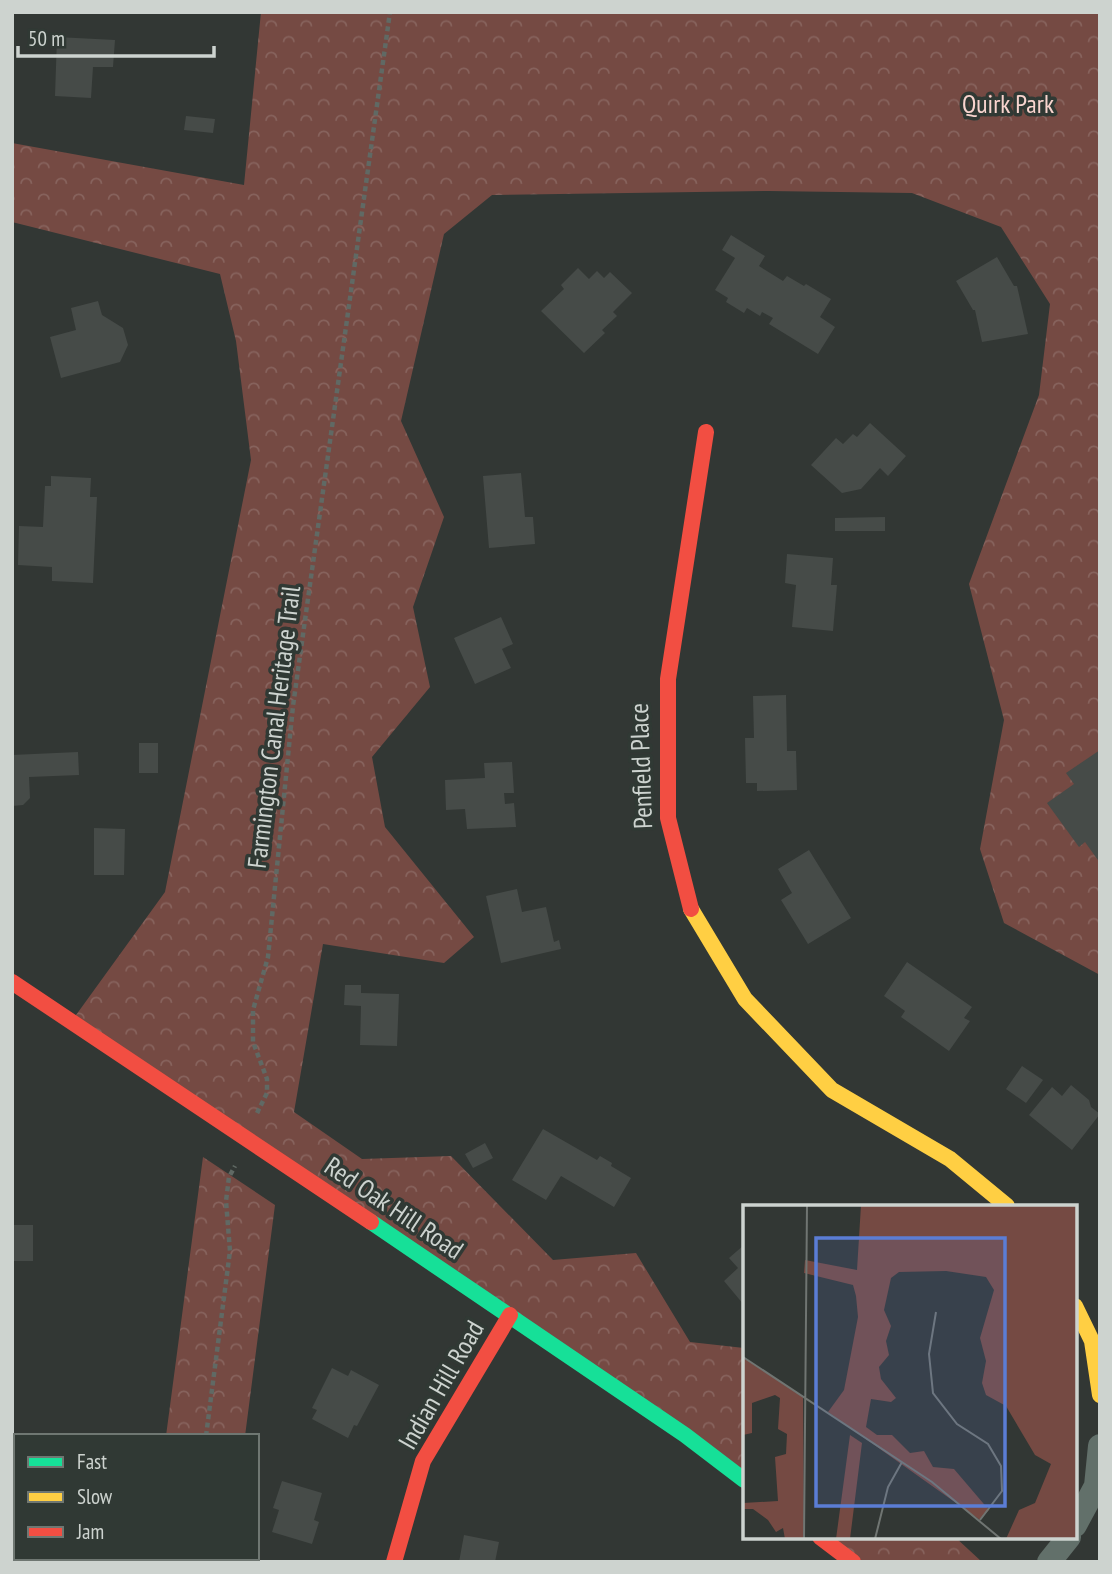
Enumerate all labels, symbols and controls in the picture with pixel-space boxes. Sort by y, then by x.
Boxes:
scale bar [18,14,214,58]
text: 50 m [28,25,65,52]
park label: Quirk Park [962,87,1054,120]
street label: Farmington Canal Heritage Trail [240,584,307,870]
street label: Penfield Place [622,703,659,829]
street label: Red Oak Hill Road [319,1149,470,1266]
inset map [743,1205,1077,1539]
street label: Indian Hill Road [390,1314,491,1455]
legend [14,1434,259,1560]
text: Fast [77,1448,107,1475]
text: Slow [77,1483,113,1510]
text: Jam [76,1518,104,1545]

